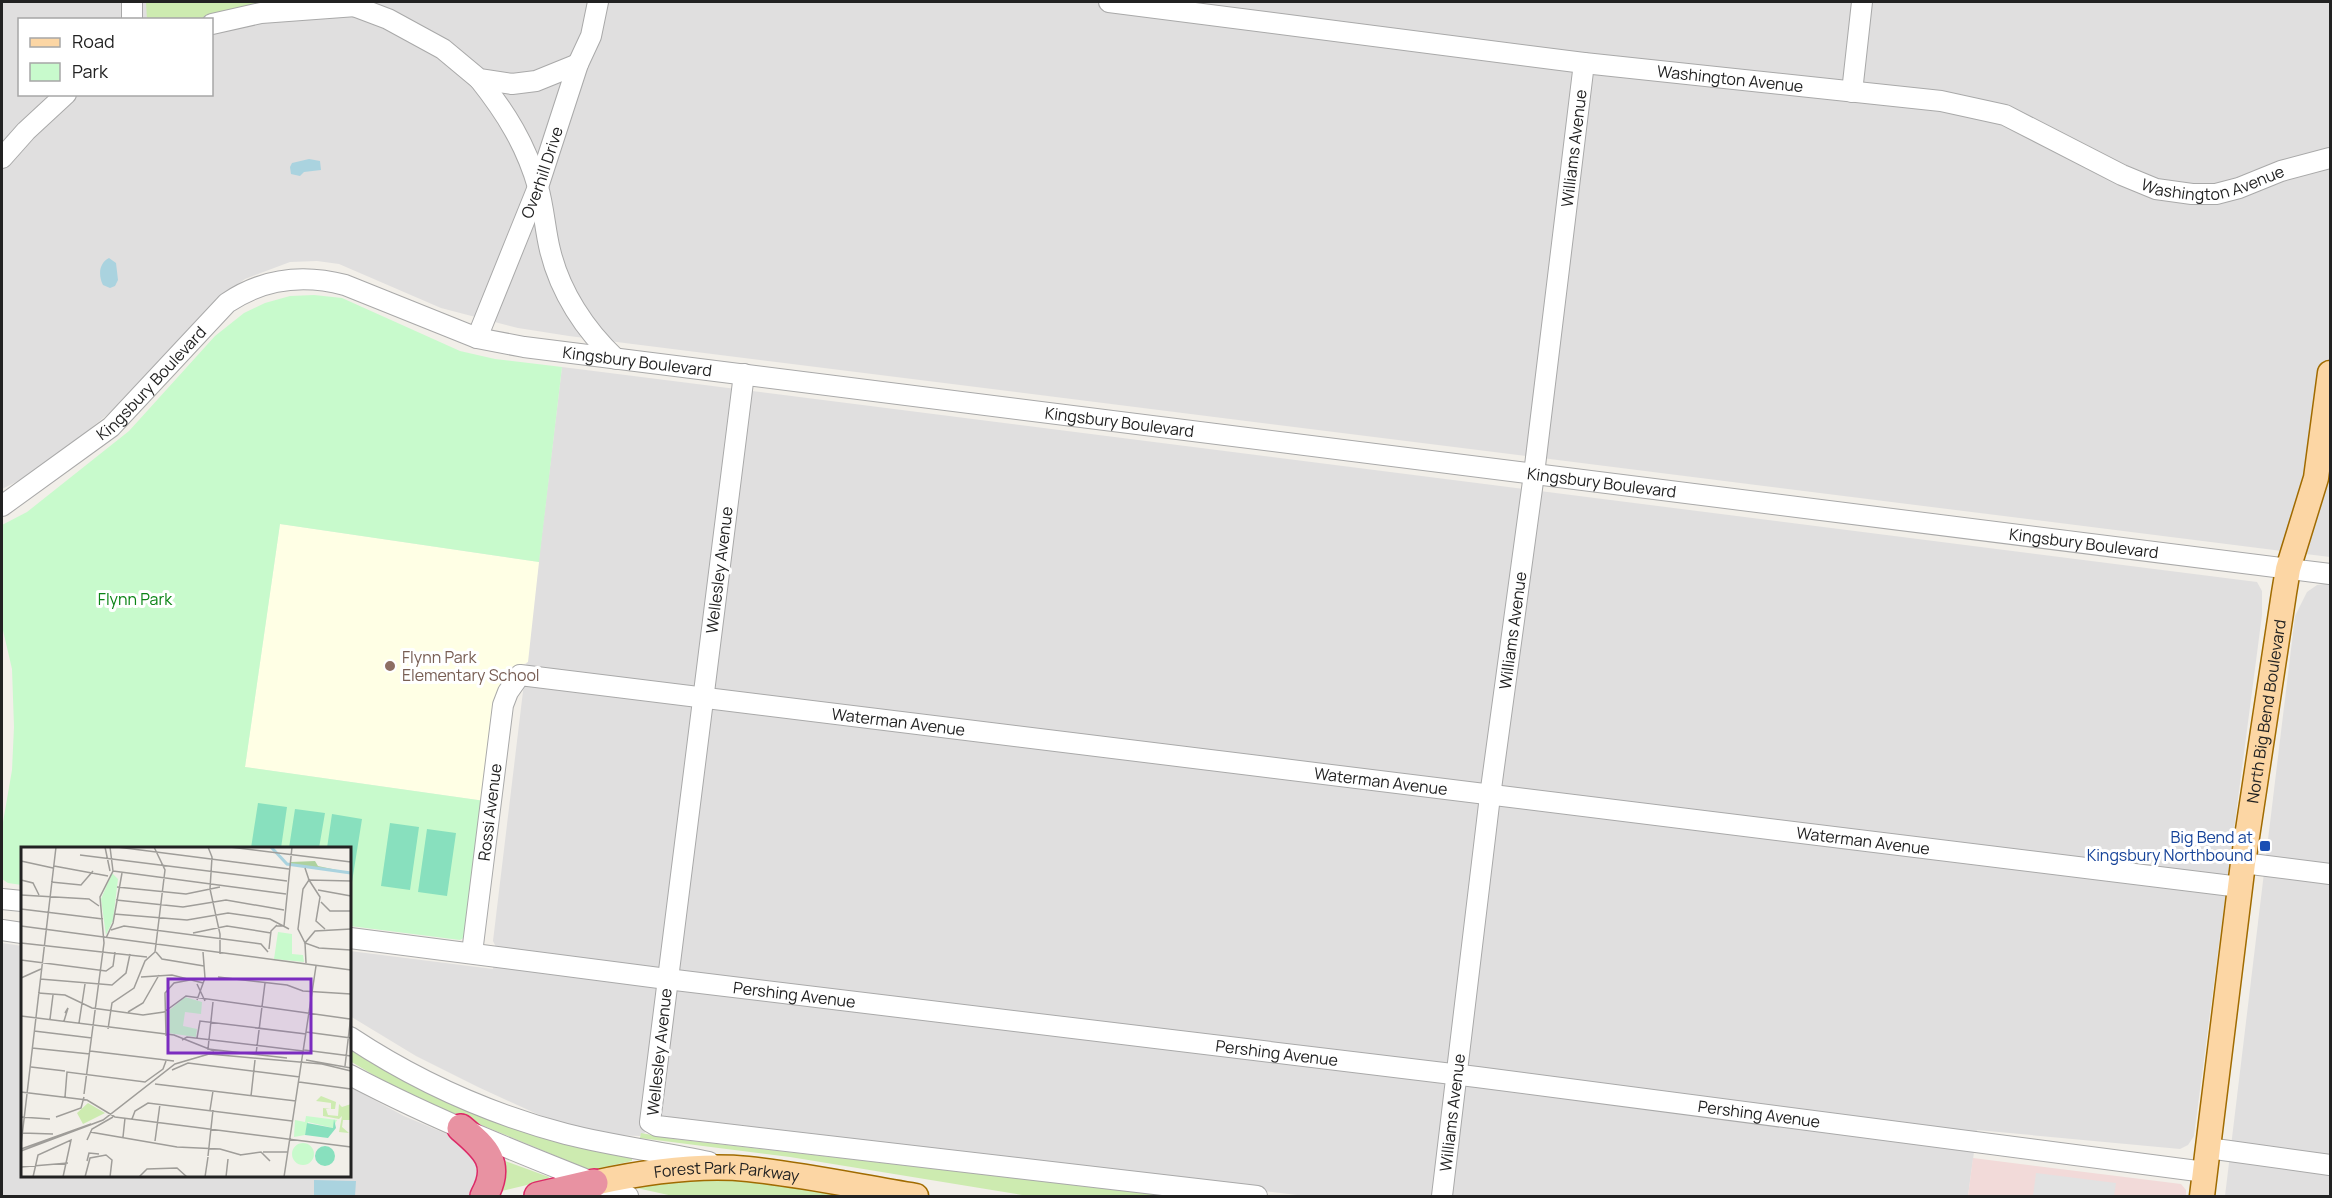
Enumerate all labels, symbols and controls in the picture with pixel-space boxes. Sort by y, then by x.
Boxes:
legend [18,18,213,96]
text: Road [72,29,115,53]
text: Park [72,59,109,83]
street label: Washington Avenue [1656,60,1804,97]
street label: Williams Avenue [1556,88,1592,208]
street label: Overhill Drive [516,124,568,222]
street label: Washington Avenue [2138,160,2287,205]
street label: Kingsbury Boulevard [92,321,211,445]
street label: Kingsbury Boulevard [561,341,713,382]
street label: Kingsbury Boulevard [1044,402,1195,442]
street label: Kingsbury Boulevard [1526,462,1678,503]
street label: Wellesley Avenue [700,505,738,635]
street label: Kingsbury Boulevard [2008,523,2160,563]
street label: Williams Avenue [1494,570,1532,691]
park label: Flynn Park [98,588,173,610]
street label: North Big Bend Boulevard [2241,618,2291,805]
place label: Flynn Park Elementary School [402,646,540,686]
marker: Flynn Park Elementary School [383,659,397,673]
street label: Waterman Avenue [830,703,967,741]
street label: Rossi Avenue [473,762,507,862]
street label: Waterman Avenue [1313,762,1449,800]
street label: Waterman Avenue [1795,821,1931,860]
place label: Big Bend at Kingsbury Northbound [2087,826,2253,866]
marker: Big Bend at Kingsbury Northbound [2258,839,2272,853]
inset map [21,847,351,1177]
street label: Pershing Avenue [732,976,857,1013]
street label: Wellesley Avenue [641,987,677,1117]
street label: Pershing Avenue [1214,1034,1339,1071]
street label: Williams Avenue [1434,1052,1470,1173]
street label: Pershing Avenue [1697,1095,1822,1133]
street label: Forest Park Parkway [653,1156,802,1187]

